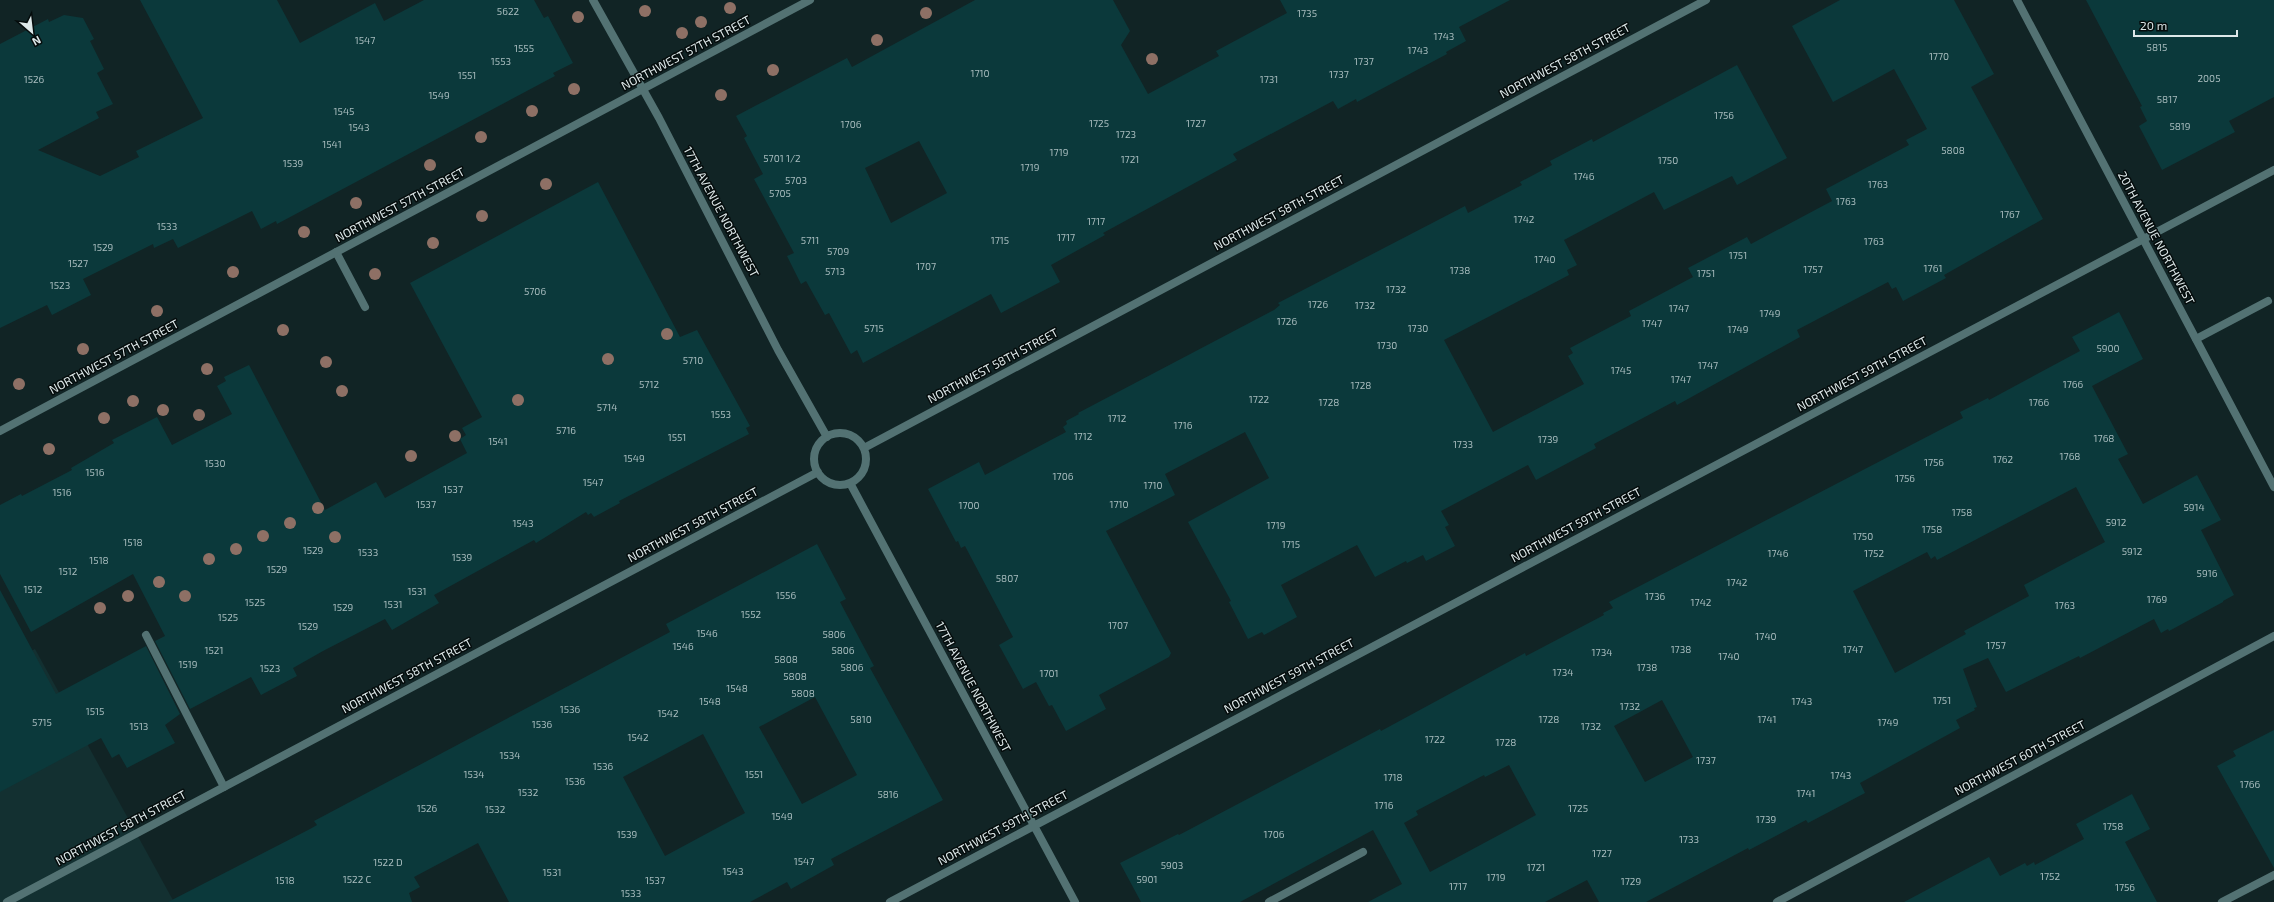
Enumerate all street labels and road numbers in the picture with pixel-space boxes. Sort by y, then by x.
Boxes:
street label: NORTHWEST 57TH STREET [618,12,753,92]
street label: NORTHWEST 58TH STREET [1497,20,1632,101]
street label: 17TH AVENUE NORTHWEST [681,144,762,279]
street label: NORTHWEST 57TH STREET [332,164,467,244]
street label: 20TH AVENUE NORTHWEST [2116,169,2198,307]
street label: NORTHWEST 58TH STREET [1211,172,1346,253]
street label: NORTHWEST 57TH STREET [46,316,181,396]
street label: NORTHWEST 58TH STREET [925,325,1060,406]
street label: NORTHWEST 59TH STREET [1794,333,1929,413]
street label: NORTHWEST 58TH STREET [625,484,760,565]
street label: NORTHWEST 59TH STREET [1508,484,1643,564]
street label: 17TH AVENUE NORTHWEST [933,619,1014,754]
street label: NORTHWEST 58TH STREET [339,635,474,716]
street label: NORTHWEST 59TH STREET [1221,635,1356,715]
street label: NORTHWEST 60TH STREET [1952,717,2087,798]
street label: NORTHWEST 58TH STREET [53,787,188,868]
street label: NORTHWEST 59TH STREET [935,787,1070,867]

